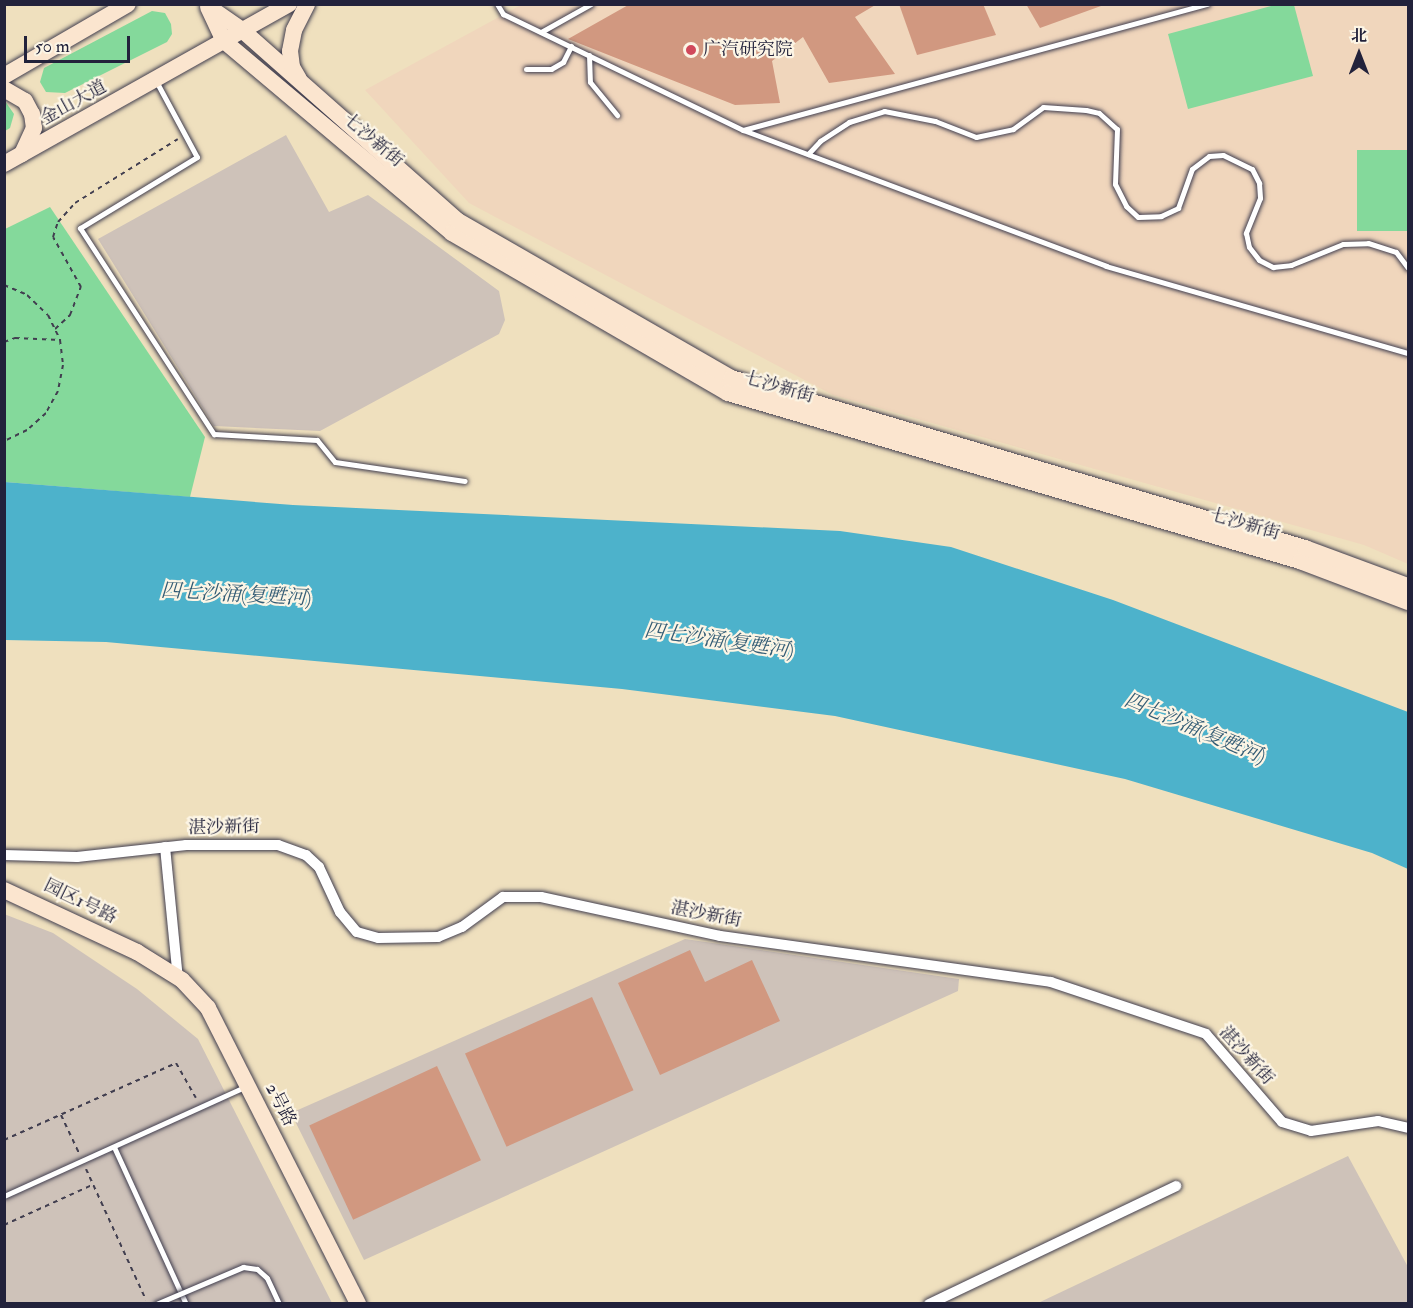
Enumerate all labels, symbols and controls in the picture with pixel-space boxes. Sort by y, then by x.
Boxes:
scale bar [27,24,134,62]
north arrow [1329,24,1389,84]
text: 北 [1351,26,1367,46]
text: 50 m [35,35,70,58]
place label: 广汽研究院 [703,39,793,61]
marker: 广汽研究院 [684,43,698,57]
street label: 金山大道 [37,76,111,130]
street label: 七沙新街 [338,110,408,172]
street label: 七沙新街 [741,368,817,408]
street label: 七沙新街 [1207,505,1283,545]
water label: 四七沙涌(复甦河) [160,578,312,610]
water label: 四七沙涌(复甦河) [643,618,795,662]
water label: 四七沙涌(复甦河) [1121,688,1269,768]
street label: 湛沙新街 [188,817,260,839]
street label: 园区1号路 [40,875,120,929]
street label: 湛沙新街 [669,898,743,932]
street label: 湛沙新街 [1214,1022,1278,1090]
street label: 2号路 [260,1080,300,1130]

